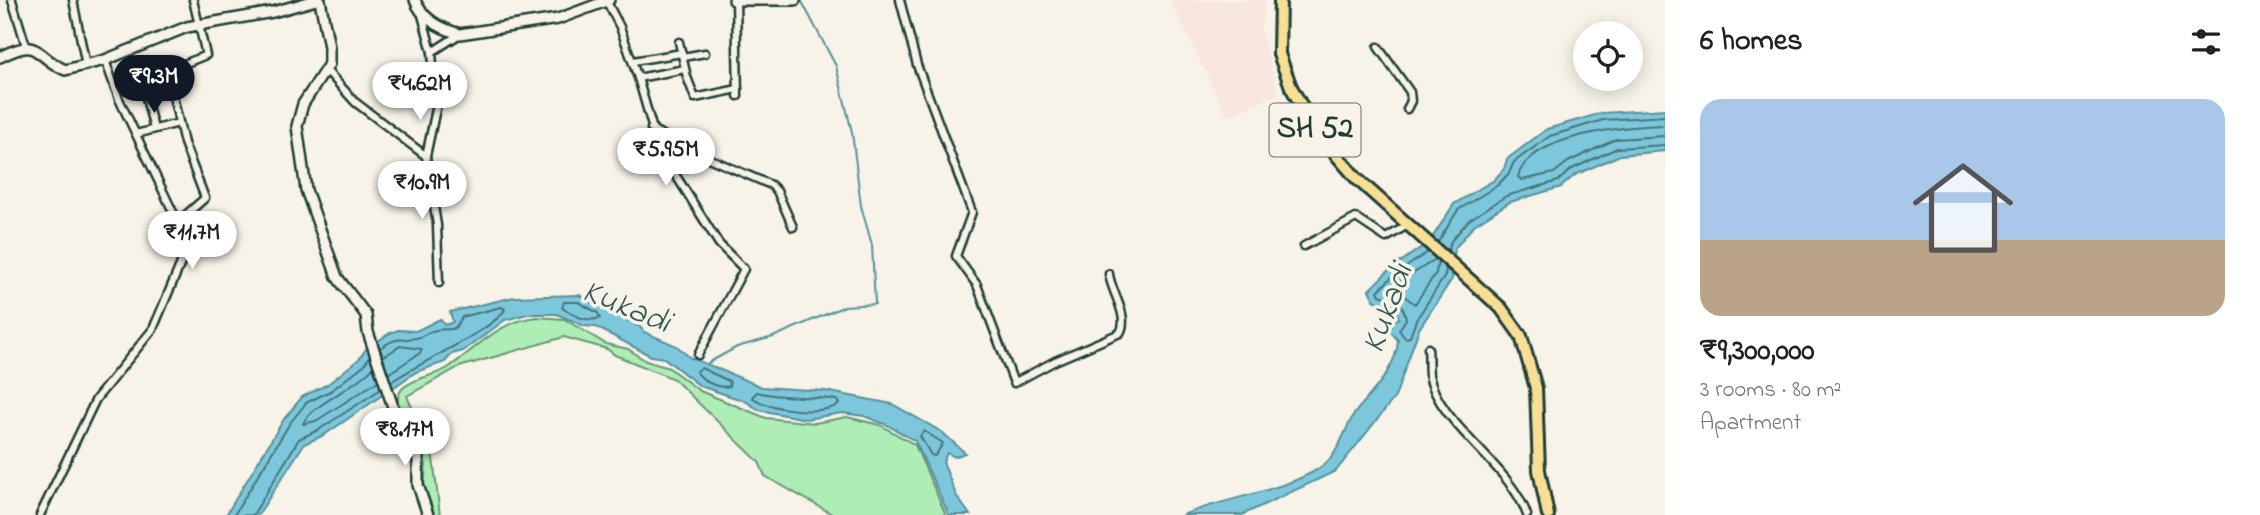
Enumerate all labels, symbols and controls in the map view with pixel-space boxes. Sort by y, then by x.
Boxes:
text: 6 homes [1700,20,1803,64]
map controls [1573,21,1643,91]
button: locate [1573,21,1643,91]
icon: filters [2187,23,2225,61]
pin: ₹9.3M [105,55,203,115]
text: ₹9.3M [130,61,178,94]
pin: ₹4.62M [363,62,477,122]
text: ₹4.62M [388,68,452,101]
road number: SH 52 [1270,104,1360,156]
pin: ₹5.95M [609,128,723,188]
text: ₹5.95M [633,134,699,167]
icon: home [1900,145,2026,271]
pin: ₹10.9M [365,162,479,221]
text: ₹10.9M [394,167,450,200]
pin: ₹11.7M [135,212,249,271]
text: ₹11.7M [164,217,220,250]
water label: Kukadi [1351,255,1428,360]
water label: Kukadi [575,269,680,349]
text: ₹9,300,000 [1700,330,1815,374]
text: 3 rooms · 80 m² [1700,374,1841,407]
text: Apartment [1700,407,1801,440]
pin: ₹8.17M [348,408,462,468]
text: ₹8.17M [376,414,434,447]

